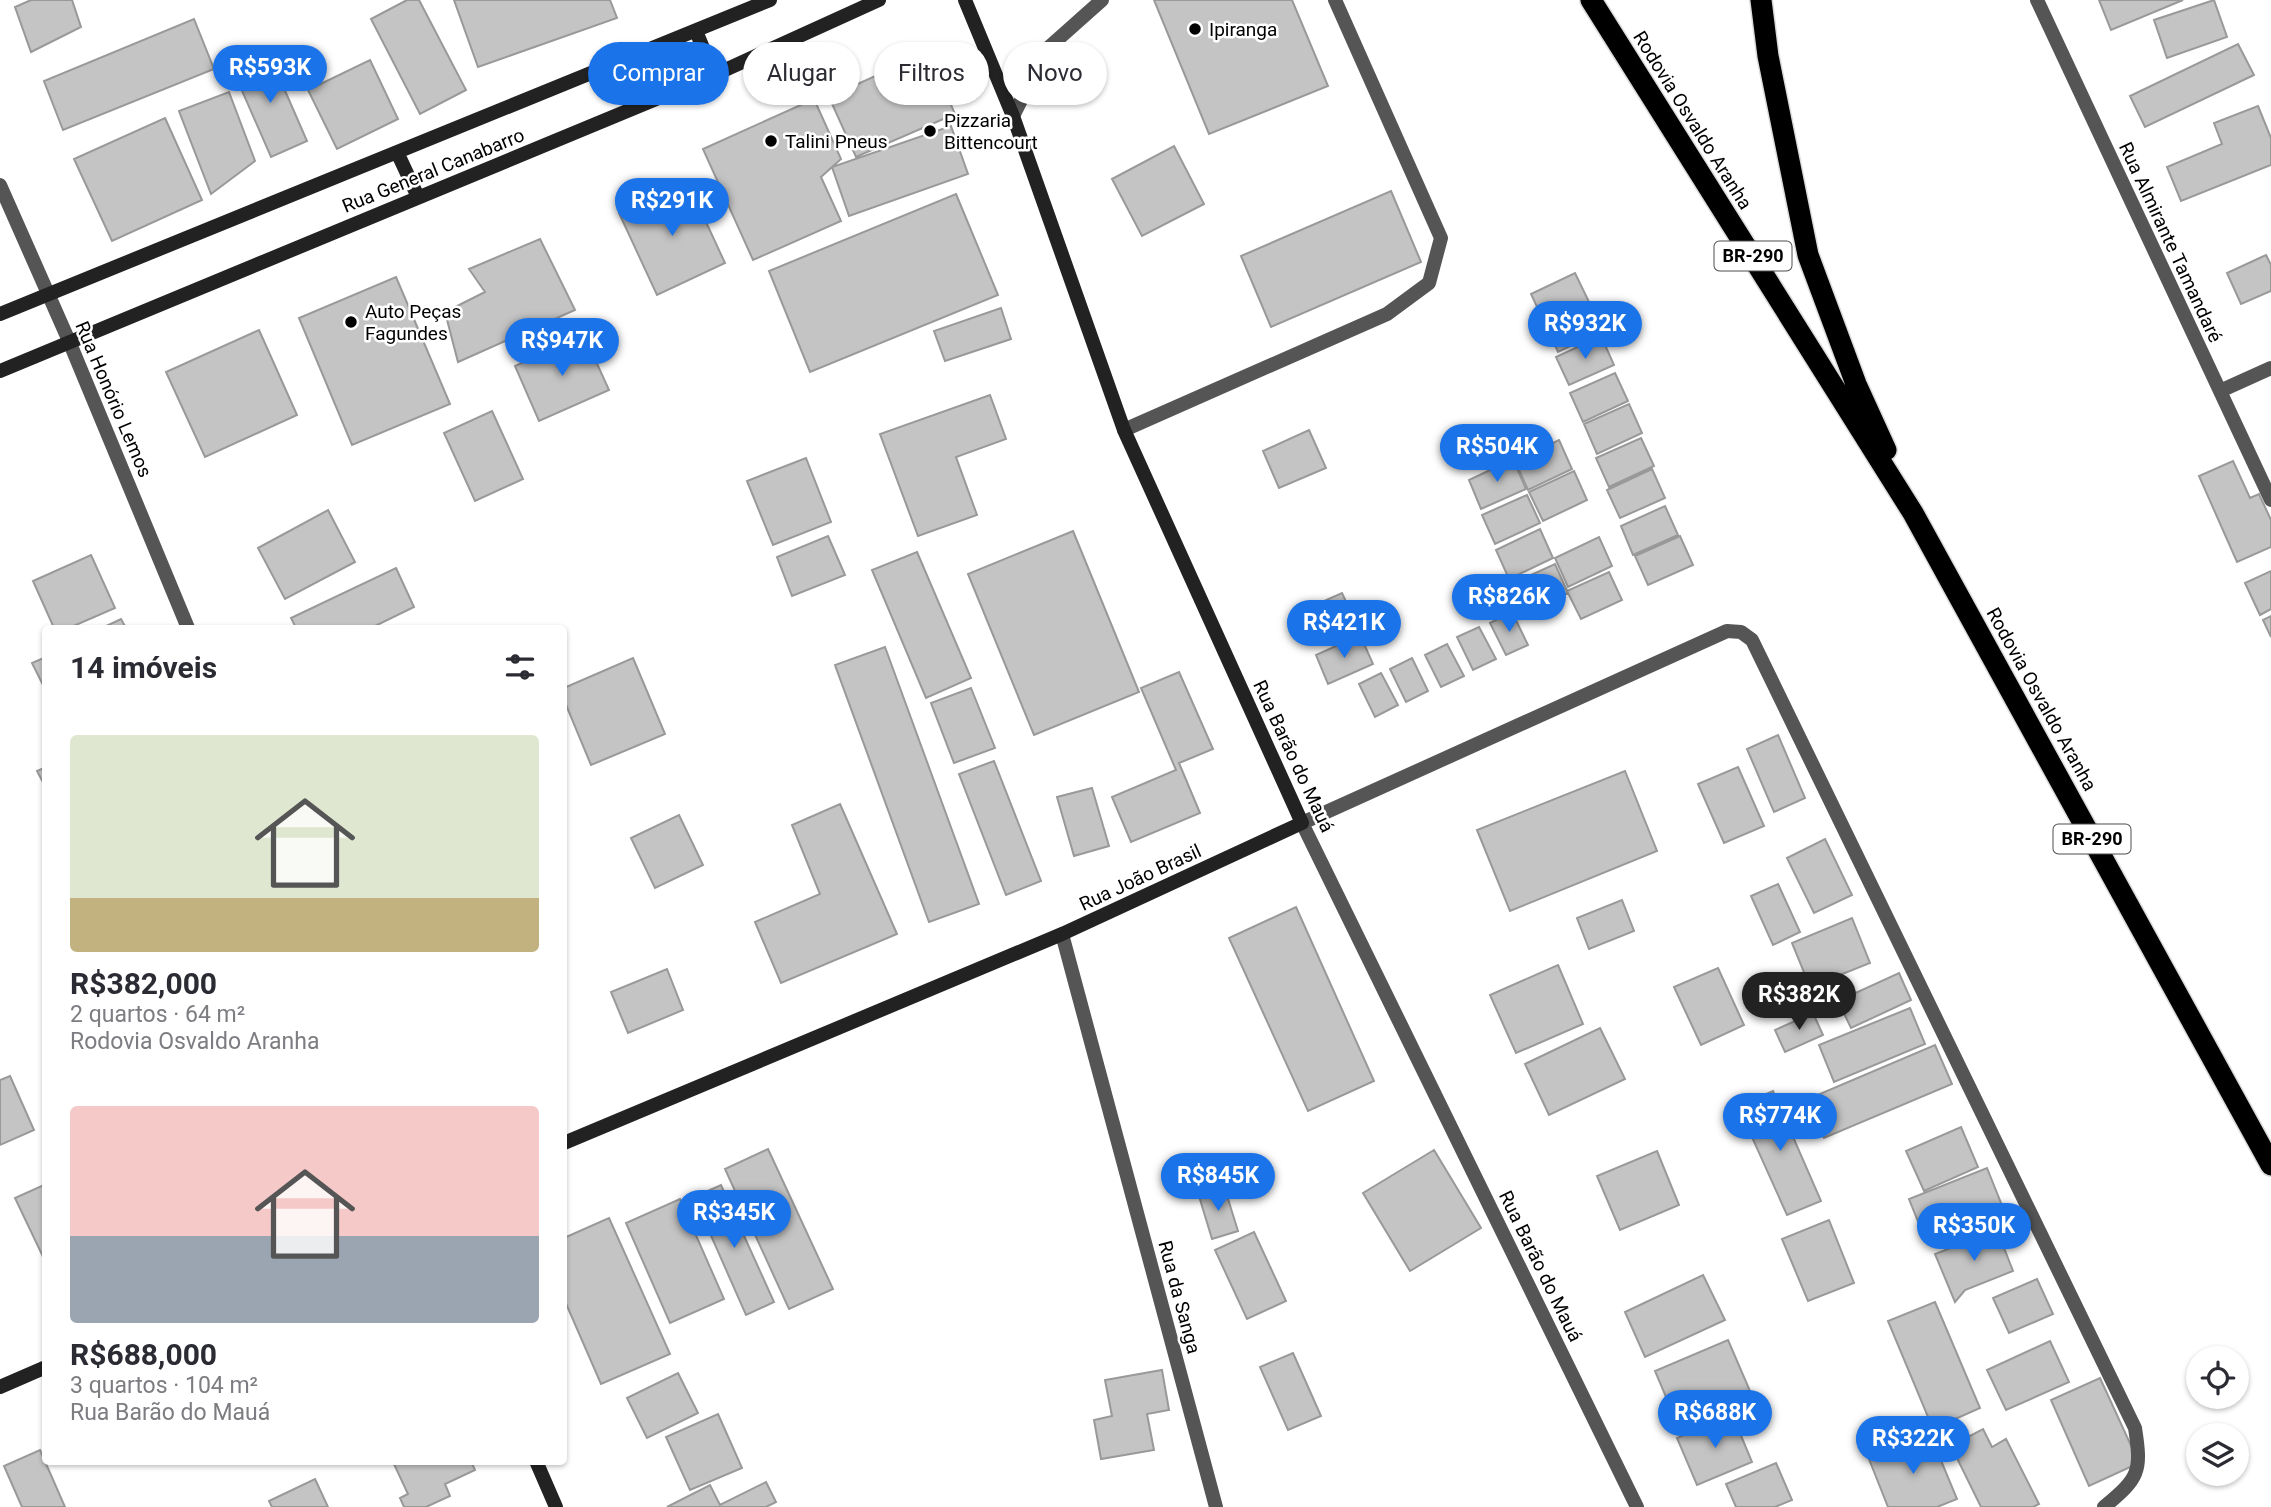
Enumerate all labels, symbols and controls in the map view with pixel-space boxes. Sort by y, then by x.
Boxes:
place label: Ipiranga [1209,18,1277,41]
marker: Ipiranga [1187,21,1203,37]
street label: Rodovia Osvaldo Aranha [1628,27,1757,214]
chip: Comprar [588,42,729,105]
chip: Alugar [743,42,860,105]
chip: Filtros [874,42,989,105]
chip: Novo [1003,42,1107,105]
pin: R$593K [213,46,327,105]
text: R$593K [229,54,311,81]
place label: Pizzaria Bittencourt [944,109,1038,154]
street label: Rua General Canabarro [339,123,528,218]
marker: Pizzaria Bittencourt [922,123,938,139]
place label: Talini Pneus [785,130,888,153]
marker: Talini Pneus [763,133,779,149]
street label: Rua Almirante Tamandaré [2114,138,2227,346]
pin: R$291K [615,178,729,238]
text: R$291K [631,187,713,214]
road number: BR-290 [1714,242,1792,270]
place label: Auto Peças Fagundes [365,300,461,345]
pin: R$932K [1528,302,1642,361]
text: R$932K [1544,310,1626,337]
marker: Auto Peças Fagundes [343,314,359,330]
street label: Rua Honório Lemos [70,318,157,481]
pin: R$947K [505,318,619,378]
text: R$947K [521,327,603,354]
pin: R$504K [1440,424,1554,484]
text: R$504K [1456,433,1538,460]
pin: R$826K [1452,574,1566,634]
text: R$826K [1468,583,1550,610]
pin: R$421K [1287,600,1401,660]
street label: Rodovia Osvaldo Aranha [1982,604,2102,795]
text: R$421K [1303,609,1385,636]
icon: filters [501,648,539,686]
text: 14 imóveis [70,650,217,685]
street label: Rua Barão do Mauá [1248,676,1339,836]
icon: home [242,780,368,906]
road number: BR-290 [2054,824,2130,854]
street label: Rua João Brasil [1076,839,1205,916]
text: R$382,000 [70,966,217,1001]
pin: R$382K [1742,972,1856,1032]
text: R$382K [1758,981,1840,1008]
text: 2 quartos · 64 m² [70,1001,245,1028]
text: Rodovia Osvaldo Aranha [70,1028,319,1055]
pin: R$774K [1723,1094,1837,1153]
text: R$774K [1739,1102,1821,1129]
icon: home [242,1151,368,1277]
pin: R$845K [1161,1154,1275,1213]
text: R$845K [1177,1162,1259,1189]
street label: Rua Barão do Mauá [1494,1187,1587,1346]
pin: R$345K [677,1190,791,1250]
text: R$345K [693,1199,775,1226]
pin: R$350K [1917,1204,2031,1263]
text: R$350K [1933,1212,2015,1239]
street label: Rua da Sanga [1153,1238,1206,1356]
text: R$688,000 [70,1337,217,1372]
map controls [2186,1346,2249,1486]
button: locate [2186,1346,2249,1409]
text: 3 quartos · 104 m² [70,1372,258,1399]
pin: R$688K [1658,1390,1772,1450]
text: Rua Barão do Mauá [70,1399,270,1426]
text: R$688K [1674,1399,1756,1426]
pin: R$322K [1856,1416,1970,1476]
button: layers [2186,1423,2249,1486]
text: R$322K [1872,1425,1954,1452]

